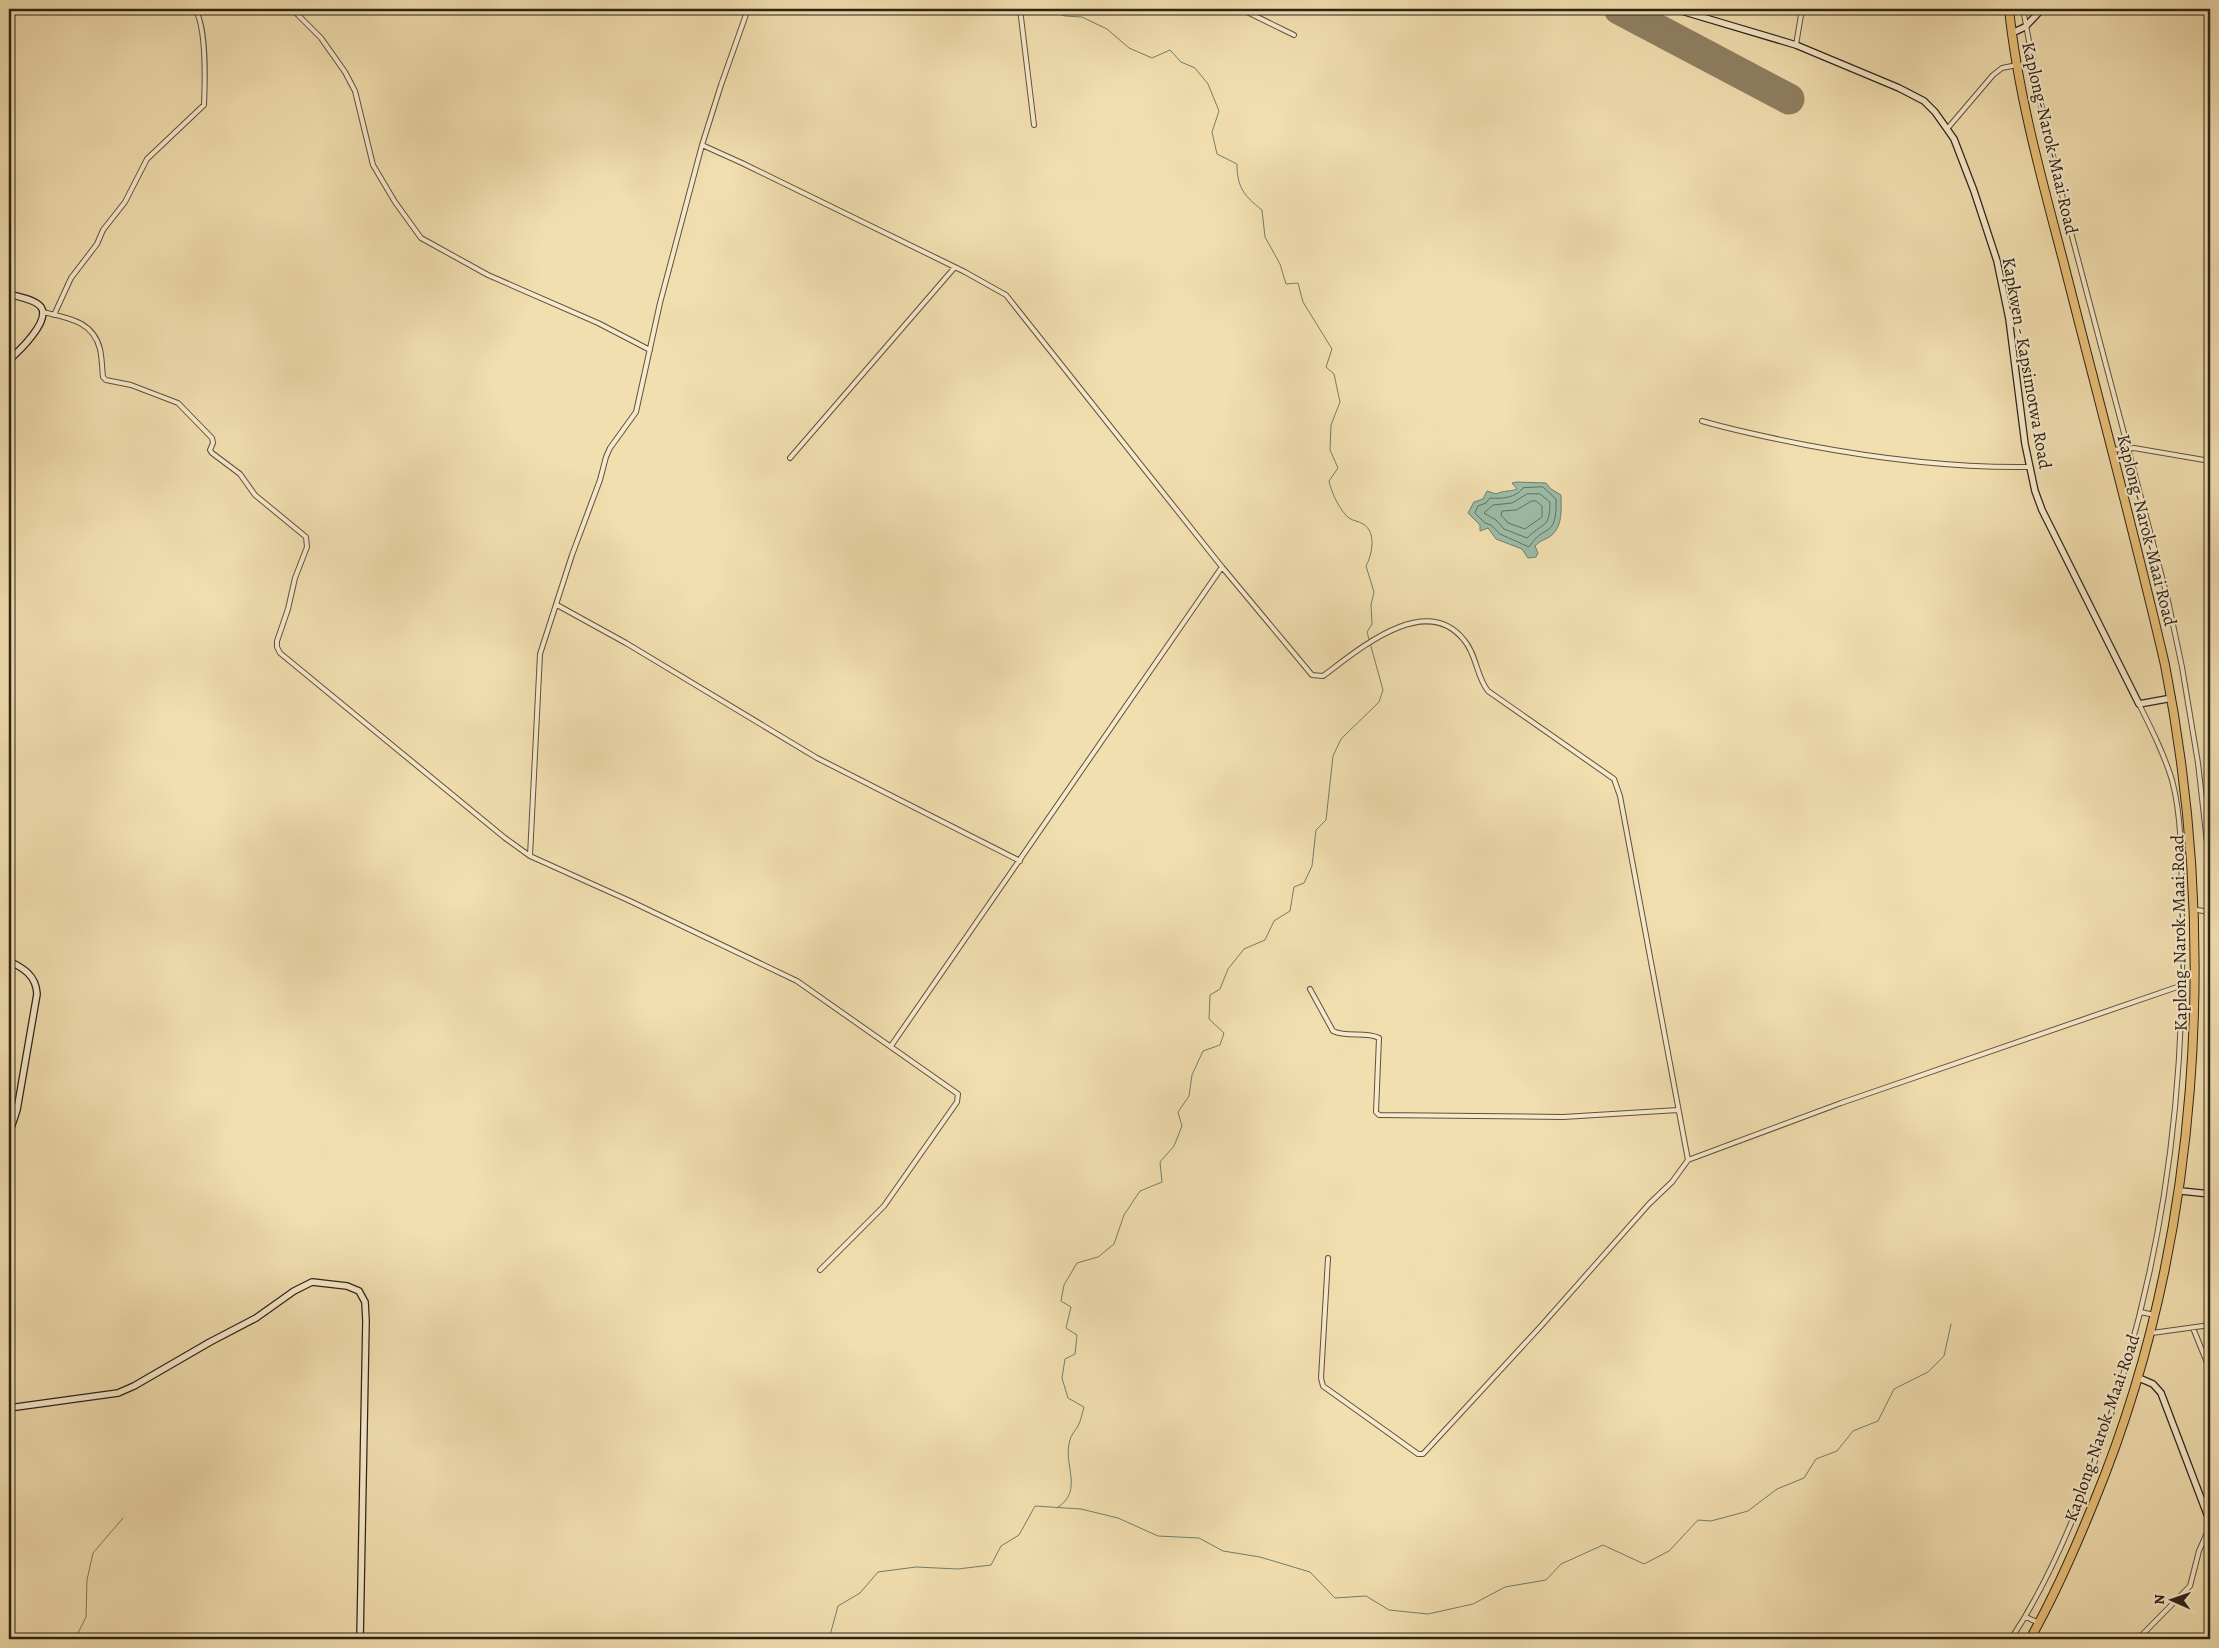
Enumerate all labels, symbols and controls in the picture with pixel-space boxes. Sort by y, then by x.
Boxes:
street label: Kaplong-Narok-Maai Road [2016,39,2084,237]
street label: Kapkwen - Kapsimotwa Road [1997,255,2058,471]
street label: Kaplong-Narok-Maai Road [2112,432,2183,629]
street label: Kaplong-Narok-Maai Road [2165,834,2193,1032]
street label: Kaplong-Narok-Maai Road [2059,1331,2145,1525]
north arrow [2146,1576,2196,1626]
text: N [2150,1594,2169,1605]

